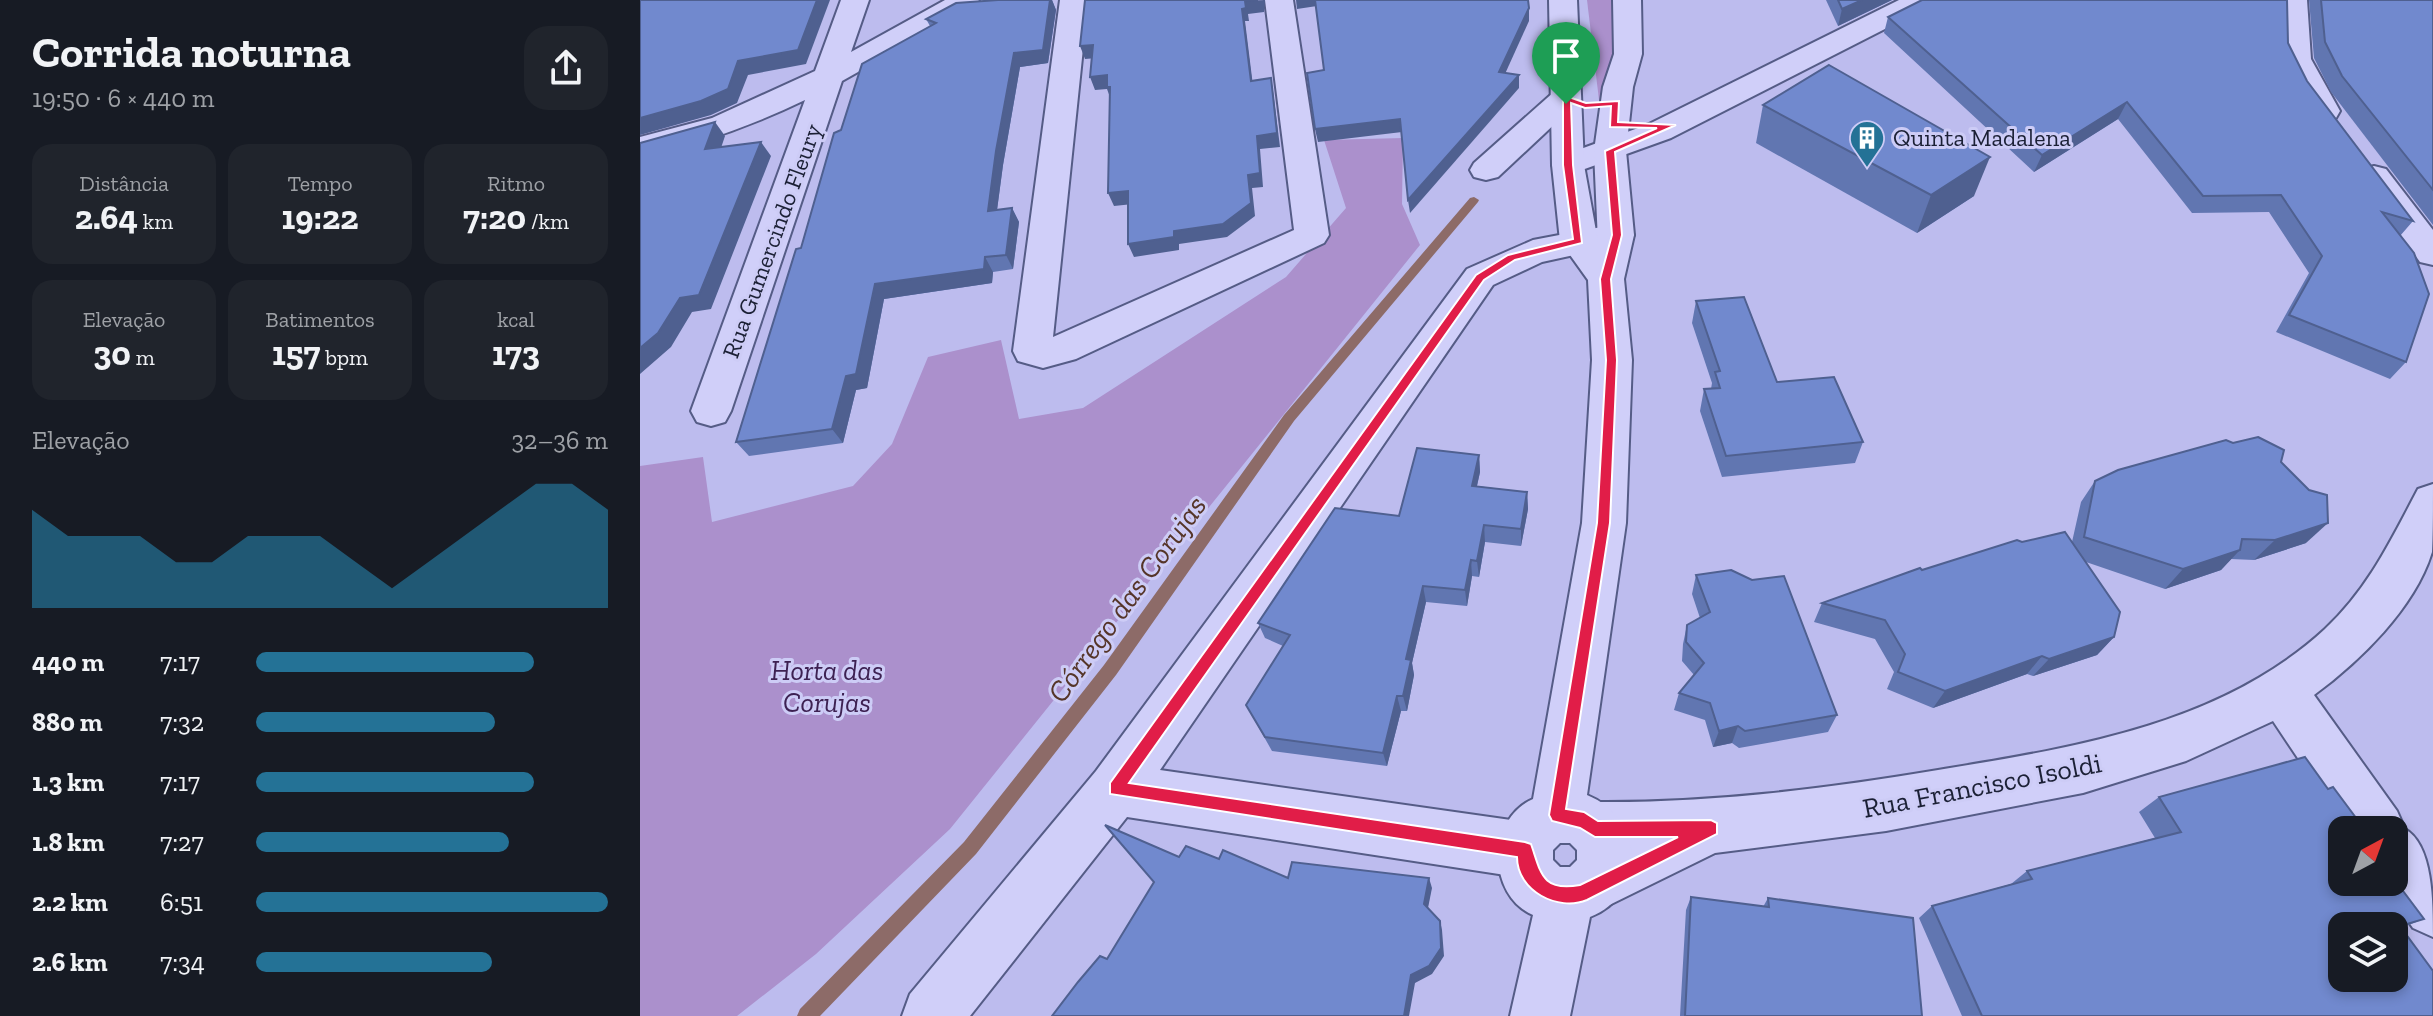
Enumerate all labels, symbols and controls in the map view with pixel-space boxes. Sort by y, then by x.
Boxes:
pin [1532,22,1600,104]
text: Corrida noturna [32,25,351,78]
button: share [524,26,608,110]
icon: arrive [1544,34,1588,78]
text: 19:50 · 6 × 440 m [32,82,214,114]
street label: Rua Gumercindo Fleury [716,119,828,362]
building icon: Quinta Madalena [1848,119,1886,169]
place label: Quinta Madalena [1893,123,2071,152]
text: Distância [79,170,169,197]
text: Tempo [288,170,352,197]
text: Ritmo [487,170,545,197]
text: 2.64 [75,197,138,238]
text: 19:22 [282,197,358,238]
text: 7:20 [463,197,526,238]
text: km [138,208,173,235]
text: /km [526,208,569,235]
text: Elevação [83,306,165,333]
text: Batimentos [265,306,375,333]
text: kcal [497,306,535,333]
text: 30 [93,333,131,374]
text: 157 [272,333,320,374]
text: 173 [492,333,540,374]
text: m [131,344,155,371]
text: bpm [320,344,368,371]
text: Elevação [32,424,130,456]
text: 32–36 m [511,424,608,456]
water label: Córrego das Corujas [1040,488,1214,710]
text: 440 m [32,646,104,678]
text: 7:17 [160,646,200,678]
park label: Horta das Corujas [771,654,883,719]
text: 880 m [32,706,103,738]
text: 7:32 [160,706,204,738]
street label: Rua Francisco Isoldi [1860,746,2104,825]
text: 1.3 km [32,766,104,798]
text: 7:17 [160,766,200,798]
north arrow [2328,816,2408,896]
map controls [2328,816,2408,992]
text: 1.8 km [32,826,104,858]
text: 7:27 [160,826,204,858]
text: 2.2 km [32,886,108,918]
text: 6:51 [160,886,203,918]
button: layers [2328,912,2408,992]
text: 2.6 km [32,946,107,978]
text: 7:34 [160,946,205,978]

